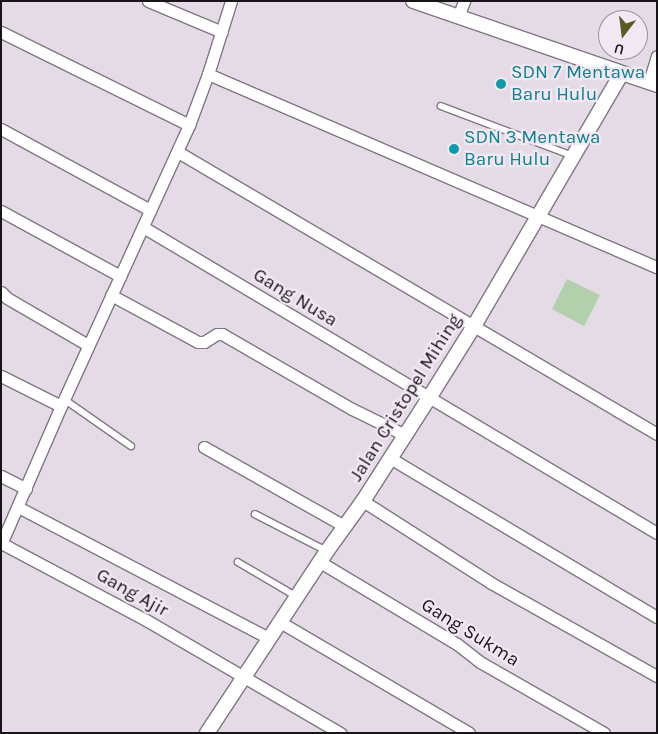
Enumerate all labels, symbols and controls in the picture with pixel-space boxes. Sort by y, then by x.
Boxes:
north arrow [598,10,648,60]
text: U [612,40,626,58]
place label: SDN 7 Mentawa Baru Hulu [511,62,645,106]
marker: SDN 7 Mentawa Baru Hulu [495,78,507,90]
place label: SDN 3 Mentawa Baru Hulu [464,127,600,171]
marker: SDN 3 Mentawa Baru Hulu [448,143,460,155]
street label: Gang Nusa [249,264,341,332]
street label: Jalan Cristopel Mihing [345,310,467,486]
street label: Gang Ajir [92,564,172,622]
street label: Gang Sukma [417,594,523,672]

